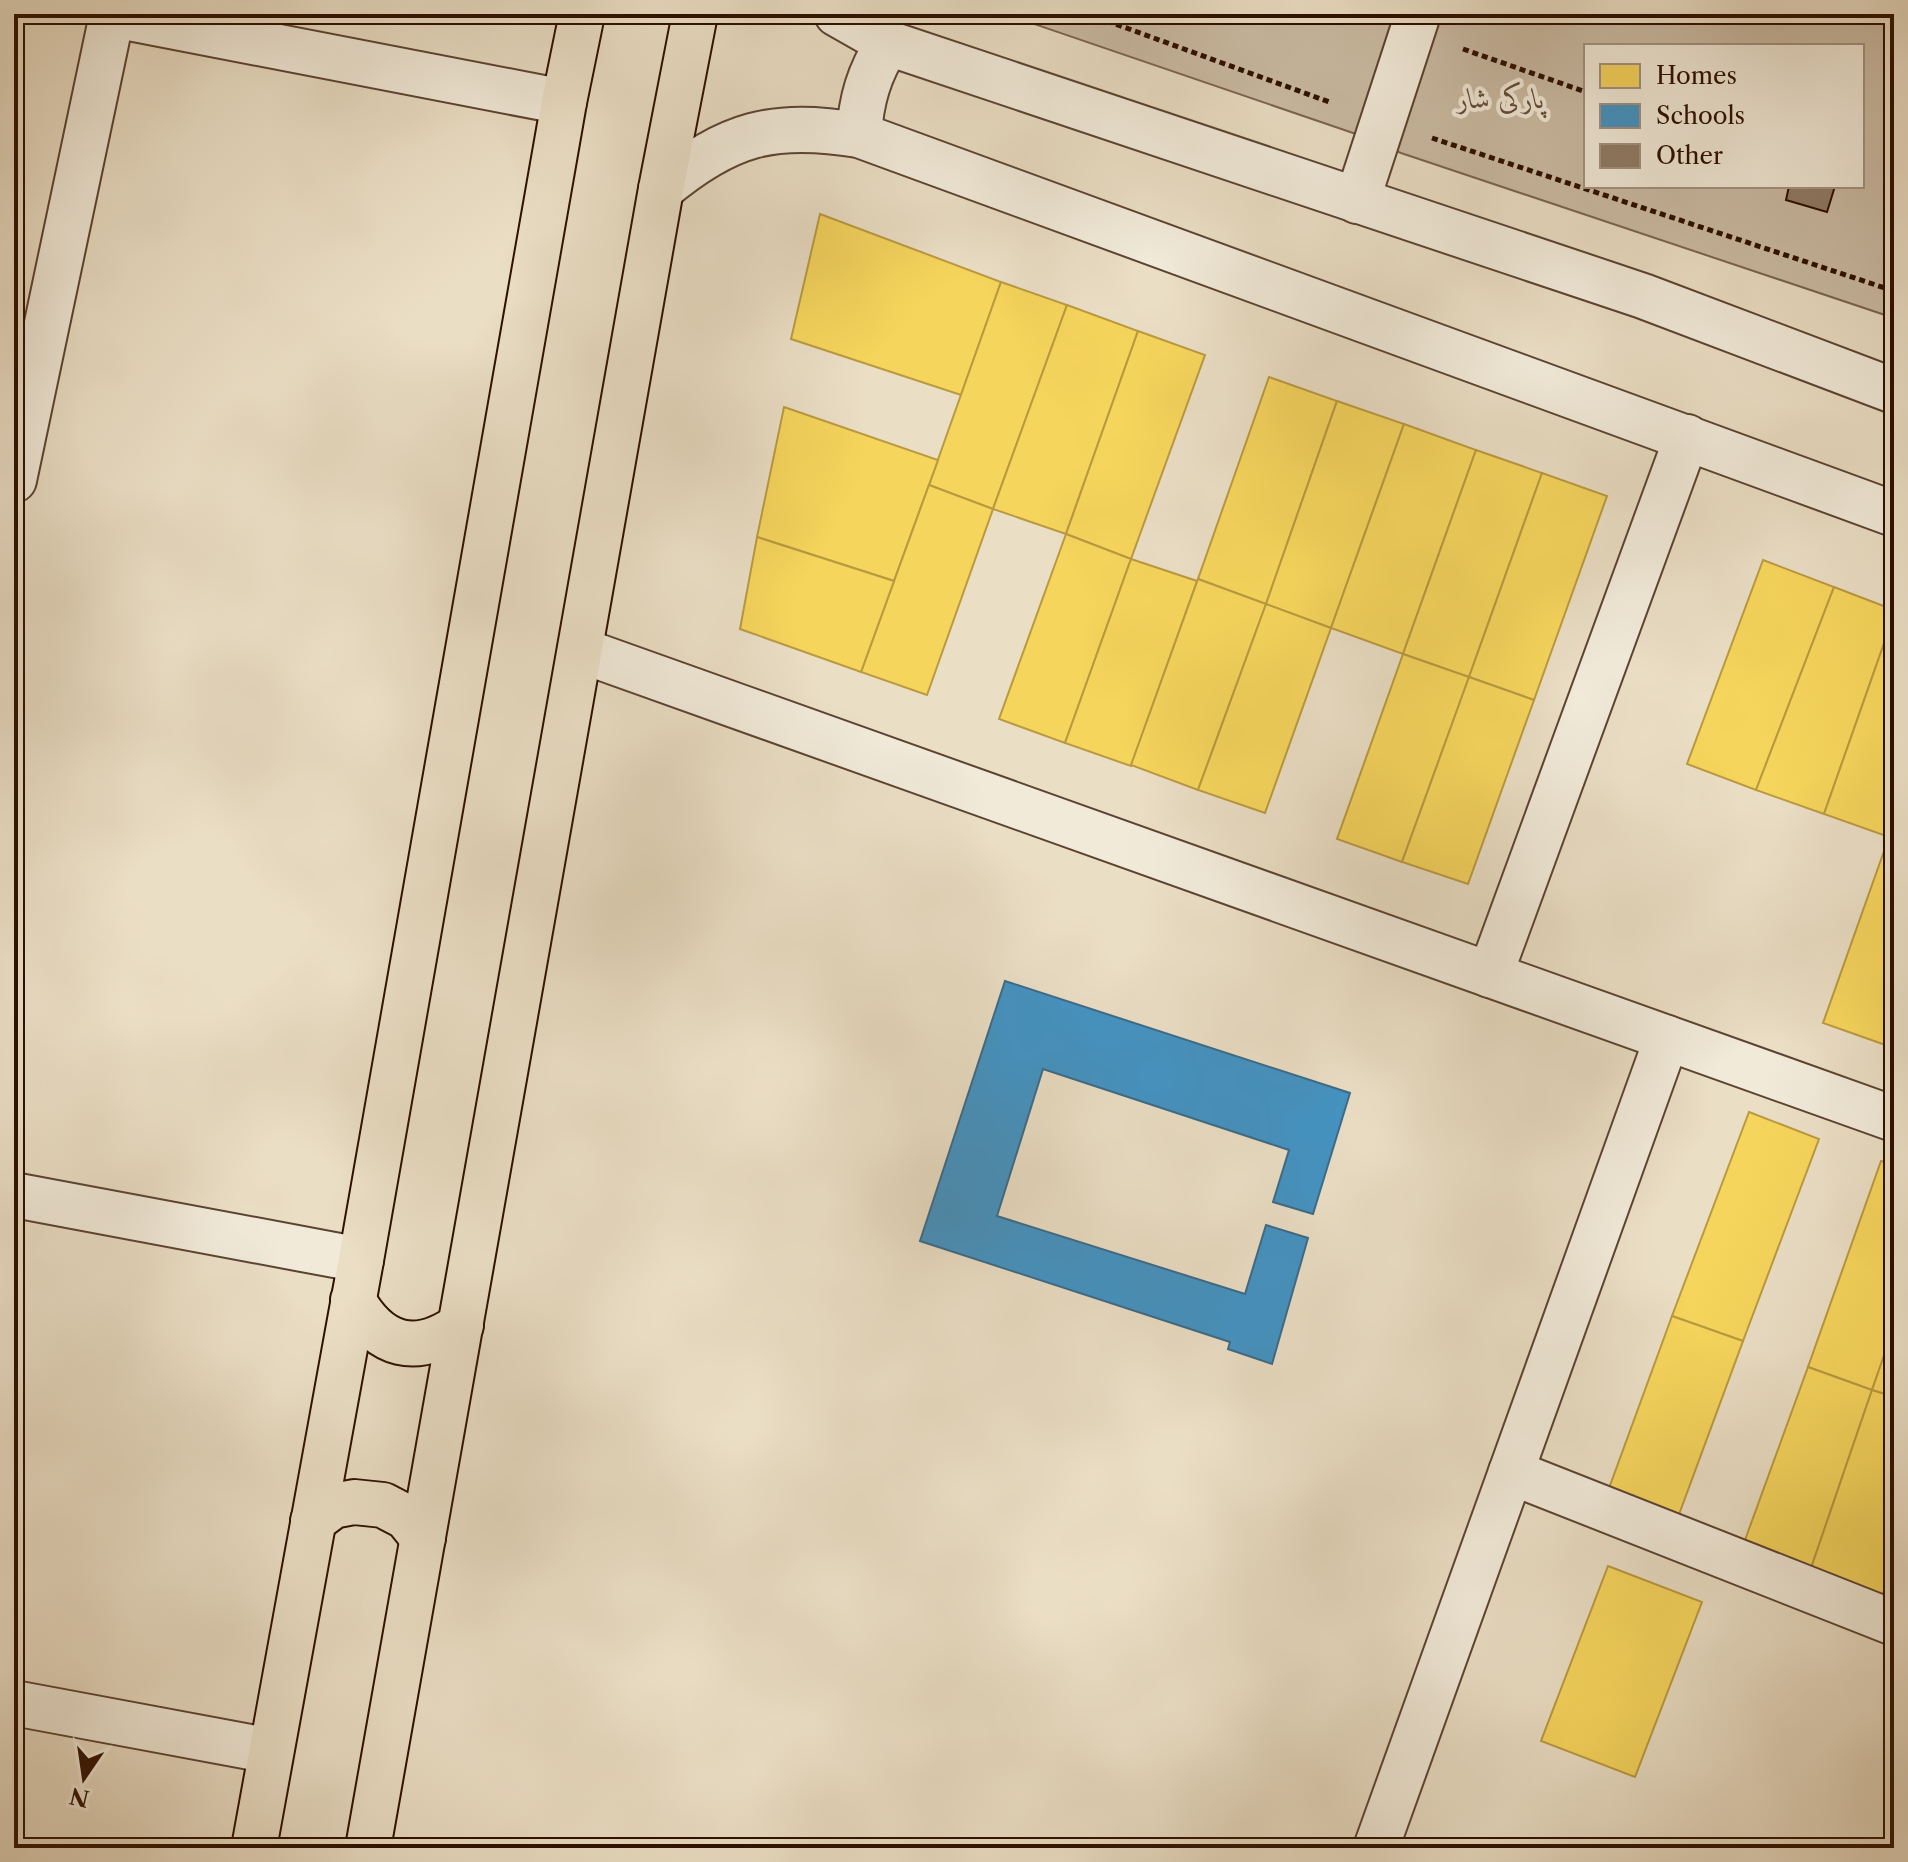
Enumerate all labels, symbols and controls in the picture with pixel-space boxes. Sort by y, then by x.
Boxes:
legend [1584,44,1864,188]
text: Homes [1656,61,1737,90]
park label: پارکی شار [1455,81,1547,119]
text: Schools [1656,101,1745,130]
text: Other [1656,141,1723,170]
north arrow [44,1738,124,1818]
text: N [67,1782,92,1812]

